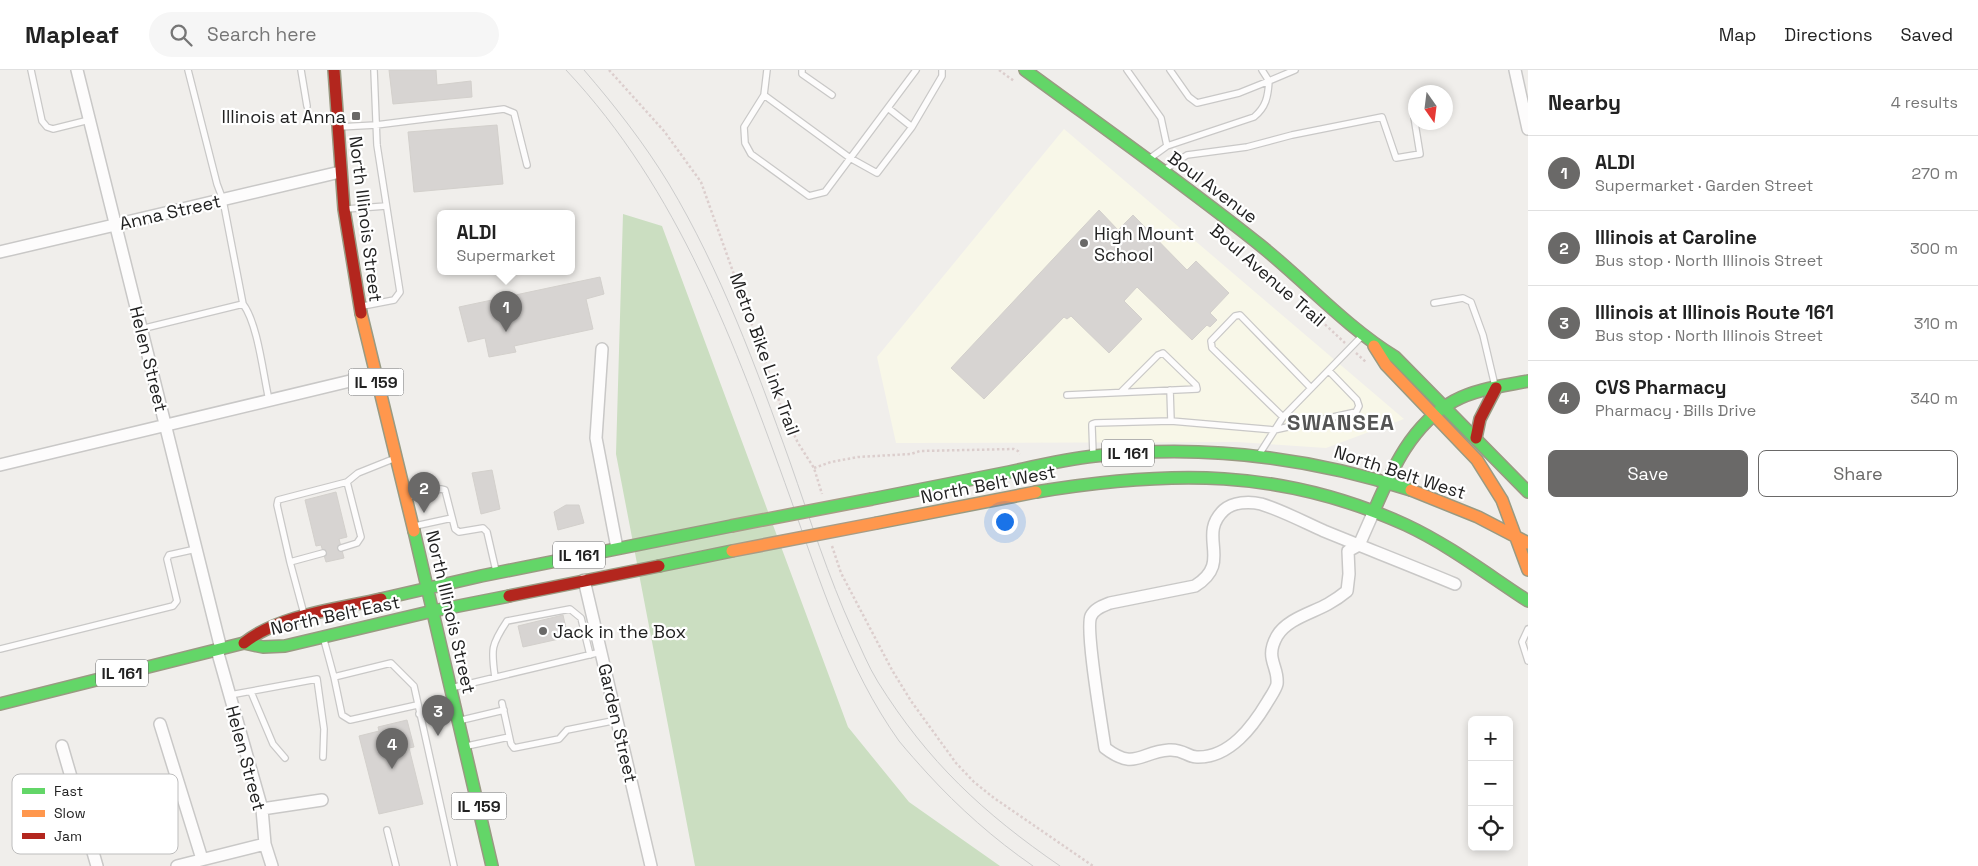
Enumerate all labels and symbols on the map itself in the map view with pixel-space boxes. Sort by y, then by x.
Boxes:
north arrow [1408,85,1453,130]
place label: Illinois at Anna [221,105,346,128]
marker: Illinois at Anna [350,110,362,122]
street label: North Illinois Street [344,135,388,303]
street label: Boul Avenue [1164,146,1262,228]
street label: Anna Street [117,189,223,235]
street label: Boul Avenue Trail [1206,219,1330,331]
place label: High Mount School [1094,222,1194,266]
marker: High Mount School [1078,237,1090,249]
street label: Metro Bike Link Trail [725,270,805,438]
pin: 1 [490,291,522,332]
street label: Helen Street [125,304,173,414]
road number: IL 159 [348,368,404,396]
district label: SWANSEA [1287,408,1395,436]
road number: IL 161 [1102,439,1154,466]
street label: North Belt West [1331,440,1469,504]
street label: North Belt West [918,460,1058,508]
pin: 2 [408,472,440,513]
your location [992,509,1018,535]
street label: North Illinois Street [421,528,481,696]
road number: IL 161 [553,542,605,568]
street label: North Belt East [268,590,402,640]
place label: Jack in the Box [553,620,686,643]
marker: Jack in the Box [537,625,549,637]
road number: IL 161 [96,660,148,686]
street label: Garden Street [593,661,643,785]
pin: 3 [422,695,454,736]
street label: Helen Street [221,703,271,813]
pin: 4 [376,728,408,769]
legend [12,774,178,854]
text: Fast [54,782,83,800]
road number: IL 159 [452,792,506,819]
text: Slow [54,804,86,822]
text: Jam [54,827,82,845]

